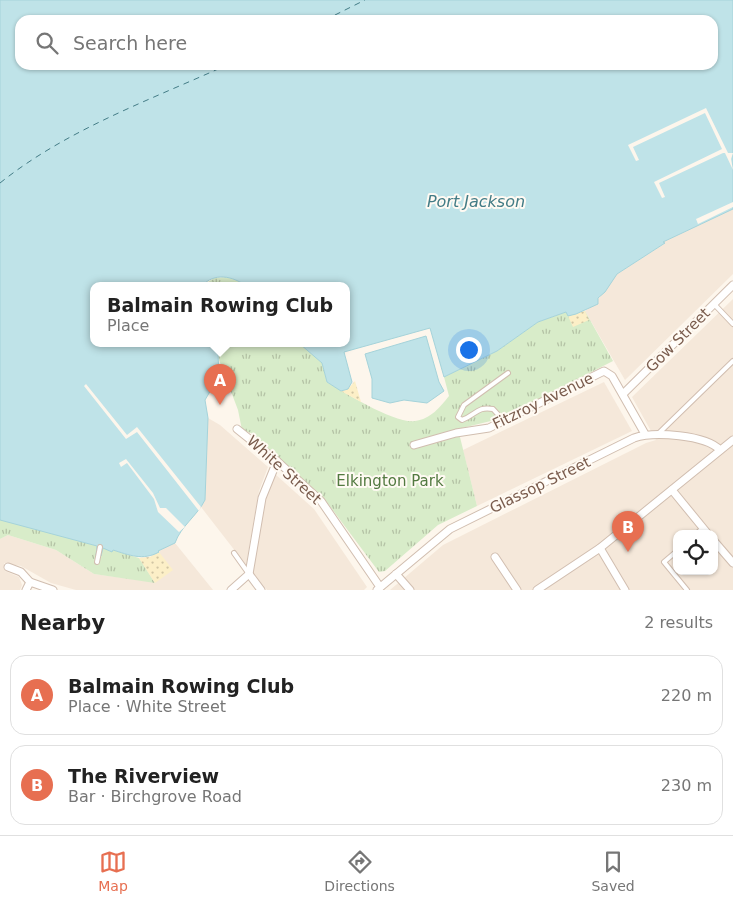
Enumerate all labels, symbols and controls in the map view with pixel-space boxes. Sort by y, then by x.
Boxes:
search box [15,15,718,70]
icon: search [33,29,61,57]
text: Search here [73,32,187,54]
water label: Port Jackson [427,192,525,211]
popup [90,282,350,347]
text: Balmain Rowing Club [107,294,333,316]
street label: Gow Street [642,304,714,376]
text: Place [107,316,149,335]
your location [456,337,482,363]
pin: A [204,364,236,405]
street label: Fitzroy Avenue [490,369,596,433]
street label: White Street [243,432,325,508]
street label: Glassop Street [487,453,593,517]
park label: Elkington Park [336,472,444,490]
pin: B [612,511,644,552]
map controls [673,530,718,575]
button: locate [673,530,718,575]
text: Nearby [20,611,105,635]
text: 2 results [644,613,713,632]
text: Balmain Rowing Club [68,675,294,697]
text: A [31,686,43,705]
text: 220 m [661,686,712,705]
text: Place · White Street [68,697,226,716]
text: The Riverview [68,765,219,787]
text: B [31,776,43,795]
text: 230 m [661,776,712,795]
text: Bar · Birchgrove Road [68,787,242,806]
tab: Map [98,848,128,894]
tab: Directions [324,848,395,894]
tab: Saved [591,848,635,894]

